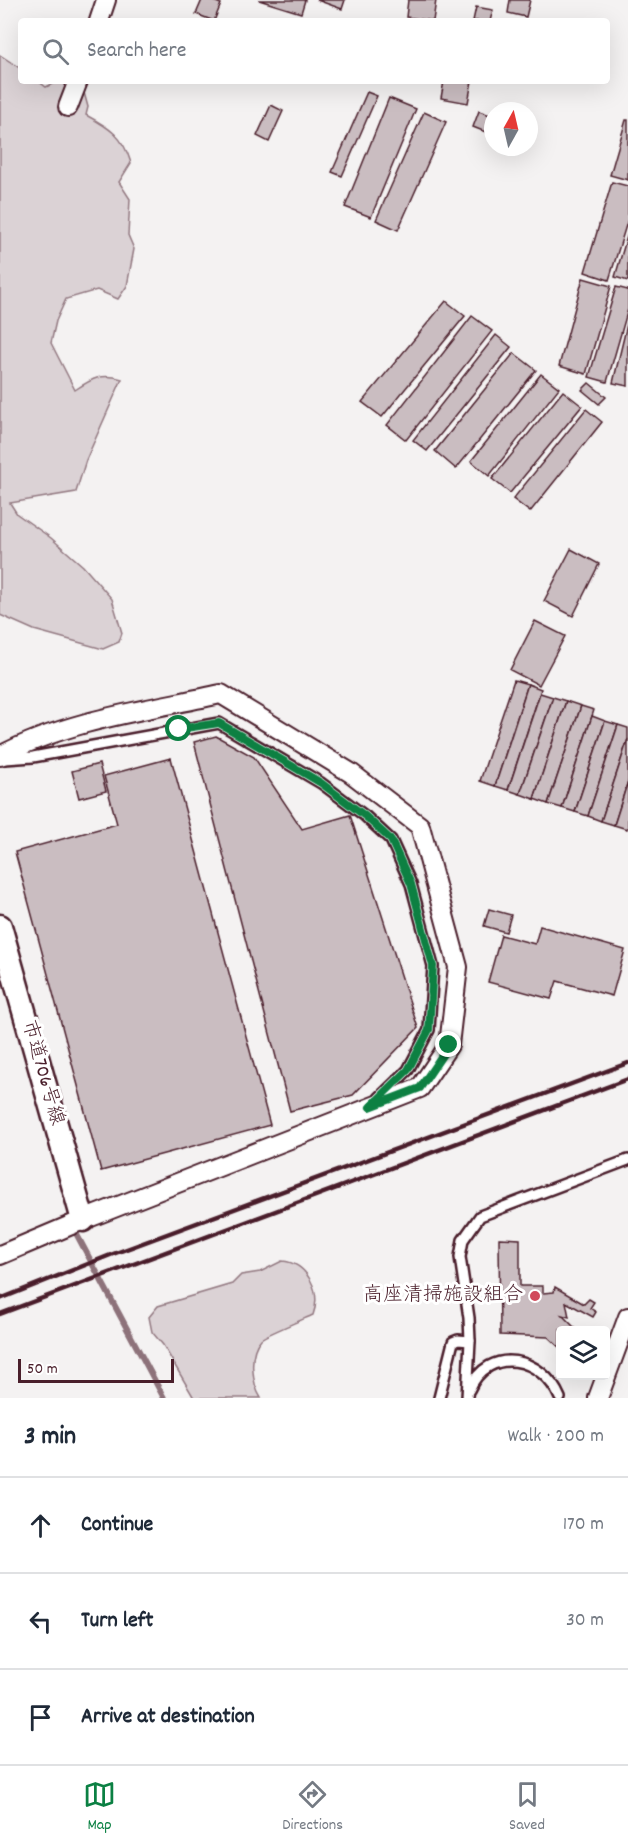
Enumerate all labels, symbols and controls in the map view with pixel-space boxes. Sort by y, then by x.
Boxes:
search box [18,18,610,84]
icon: search [39,35,72,68]
text: Search here [87,36,186,67]
north arrow [484,102,538,156]
route start [165,715,191,741]
street label: 市道706号線 [14,1017,70,1129]
route end [435,1031,461,1057]
place label: 高座清掃施設組合 [363,1282,523,1310]
marker: 高座清掃施設組合 [528,1289,542,1303]
map controls [556,1326,610,1380]
button: layers [556,1326,610,1380]
scale bar [18,1356,174,1384]
text: 50 m [27,1358,58,1381]
text: 3 min [24,1419,76,1456]
text: Walk · 200 m [508,1423,604,1451]
icon: ahead [24,1509,57,1542]
text: Continue [81,1510,153,1541]
text: 170 m [563,1511,604,1539]
icon: left [24,1605,57,1638]
text: Turn left [81,1606,153,1637]
text: 30 m [566,1607,604,1635]
icon: arrive [24,1701,57,1734]
text: Arrive at destination [81,1702,255,1733]
tab: Map [83,1778,116,1837]
tab: Directions [282,1778,343,1837]
tab: Saved [509,1778,545,1837]

